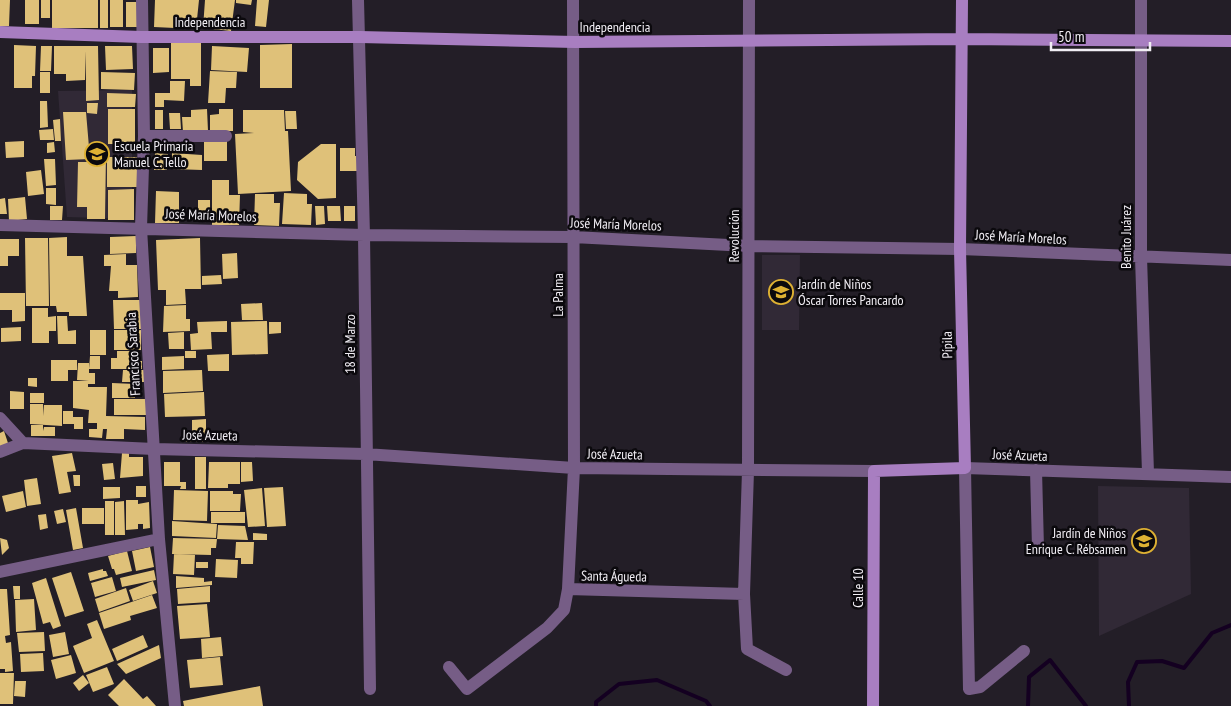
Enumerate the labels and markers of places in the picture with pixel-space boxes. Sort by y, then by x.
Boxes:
place label: Escuela Primaria Manuel C. Tello [114,137,193,171]
school or university icon: Escuela Primaria Manuel C. Tello [84,141,110,167]
place label: Jardín de Niños Óscar Torres Pancardo [797,275,904,309]
school or university icon: Jardín de Niños Óscar Torres Pancardo [768,279,794,305]
place label: Jardín de Niños Enrique C. Rébsamen [1026,524,1126,558]
school or university icon: Jardín de Niños Enrique C. Rébsamen [1131,528,1157,554]

